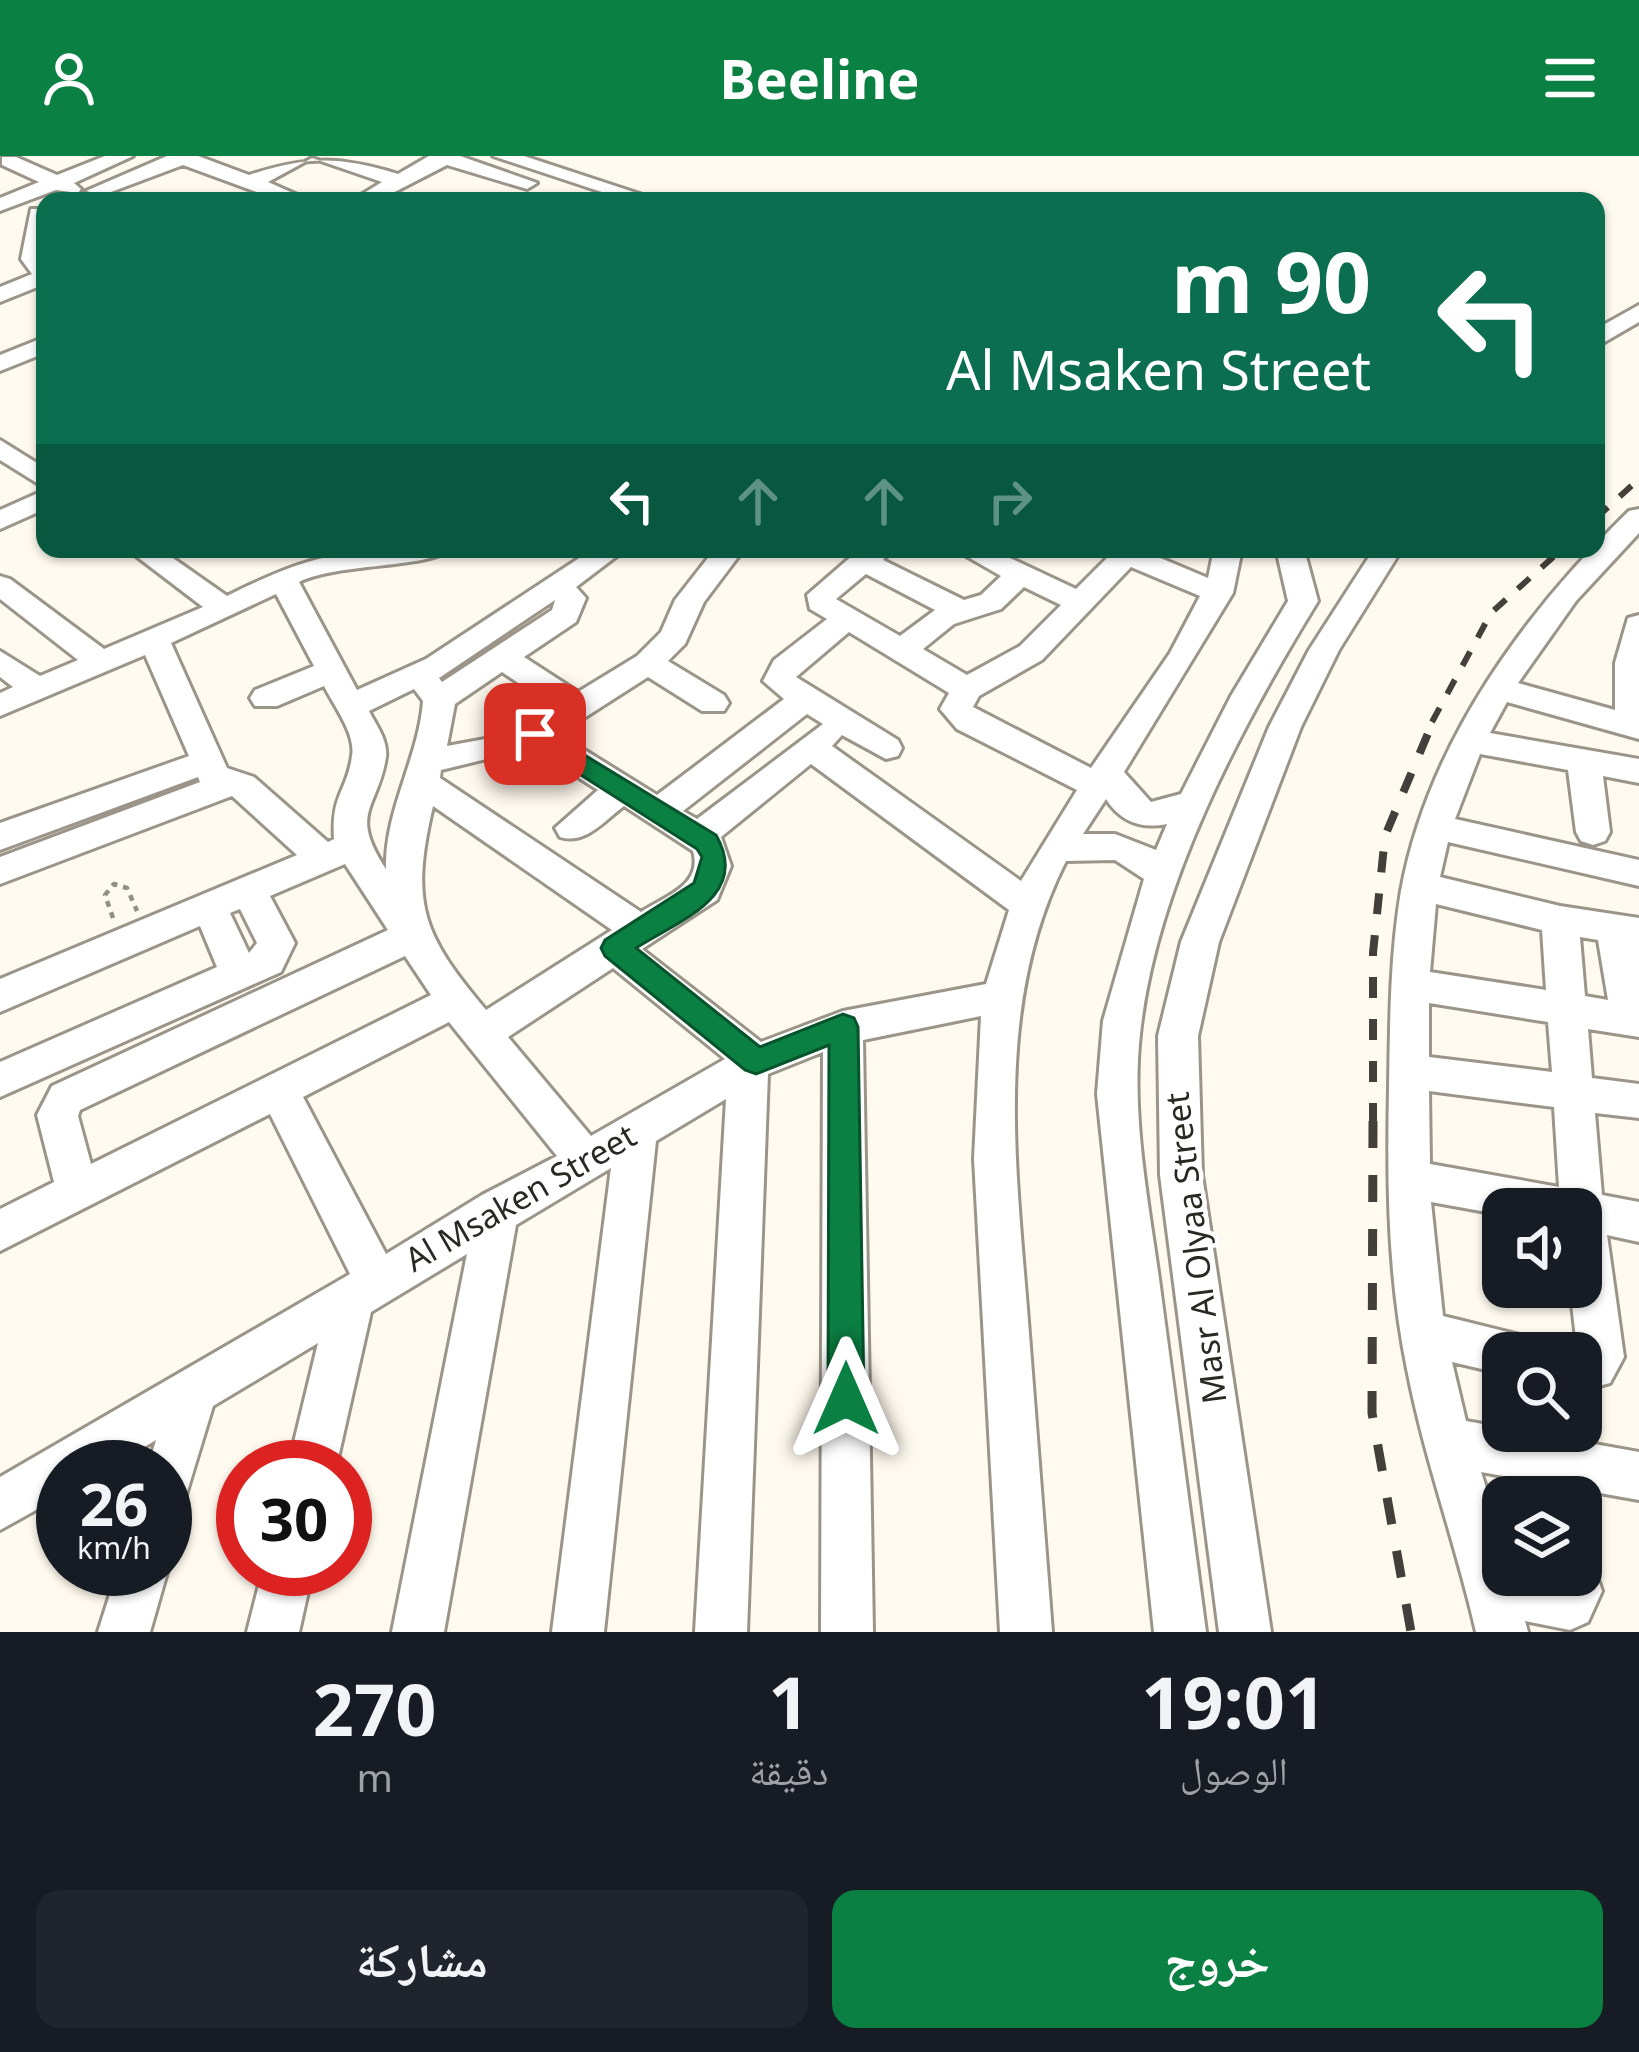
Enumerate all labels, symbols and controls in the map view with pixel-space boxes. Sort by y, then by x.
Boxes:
text: Beeline [720,41,919,115]
icon: person [36,45,102,111]
icon: menu [1537,45,1603,111]
text: 90 m [1171,223,1371,338]
icon: left [1413,240,1569,396]
text: Al Msaken Street [946,332,1371,406]
icon: left [599,468,665,534]
icon: ahead [725,468,791,534]
icon: ahead [851,468,917,534]
icon: right [977,468,1043,534]
pin [484,683,586,785]
icon: arrive [502,701,568,767]
street label: Masr Al Olyaa Street [1154,1090,1236,1406]
street label: Al Msaken Street [396,1113,644,1281]
map controls [1482,1188,1602,1596]
button: sound [1482,1188,1602,1308]
button: search [1482,1332,1602,1452]
position arrow [783,1336,909,1462]
speed limit sign: 30 [216,1440,372,1596]
text: 26 [80,1462,148,1544]
button: layers [1482,1476,1602,1596]
text: km/h [77,1527,151,1568]
text: 1 [768,1652,809,1750]
text: 19:01 [1141,1652,1326,1750]
text: 270 [313,1659,436,1757]
text: دقيقة [749,1743,828,1796]
text: الوصول [1180,1743,1288,1796]
text: m [356,1750,393,1803]
button: مشاركة [36,1890,808,2028]
button: خروج [832,1890,1603,2028]

